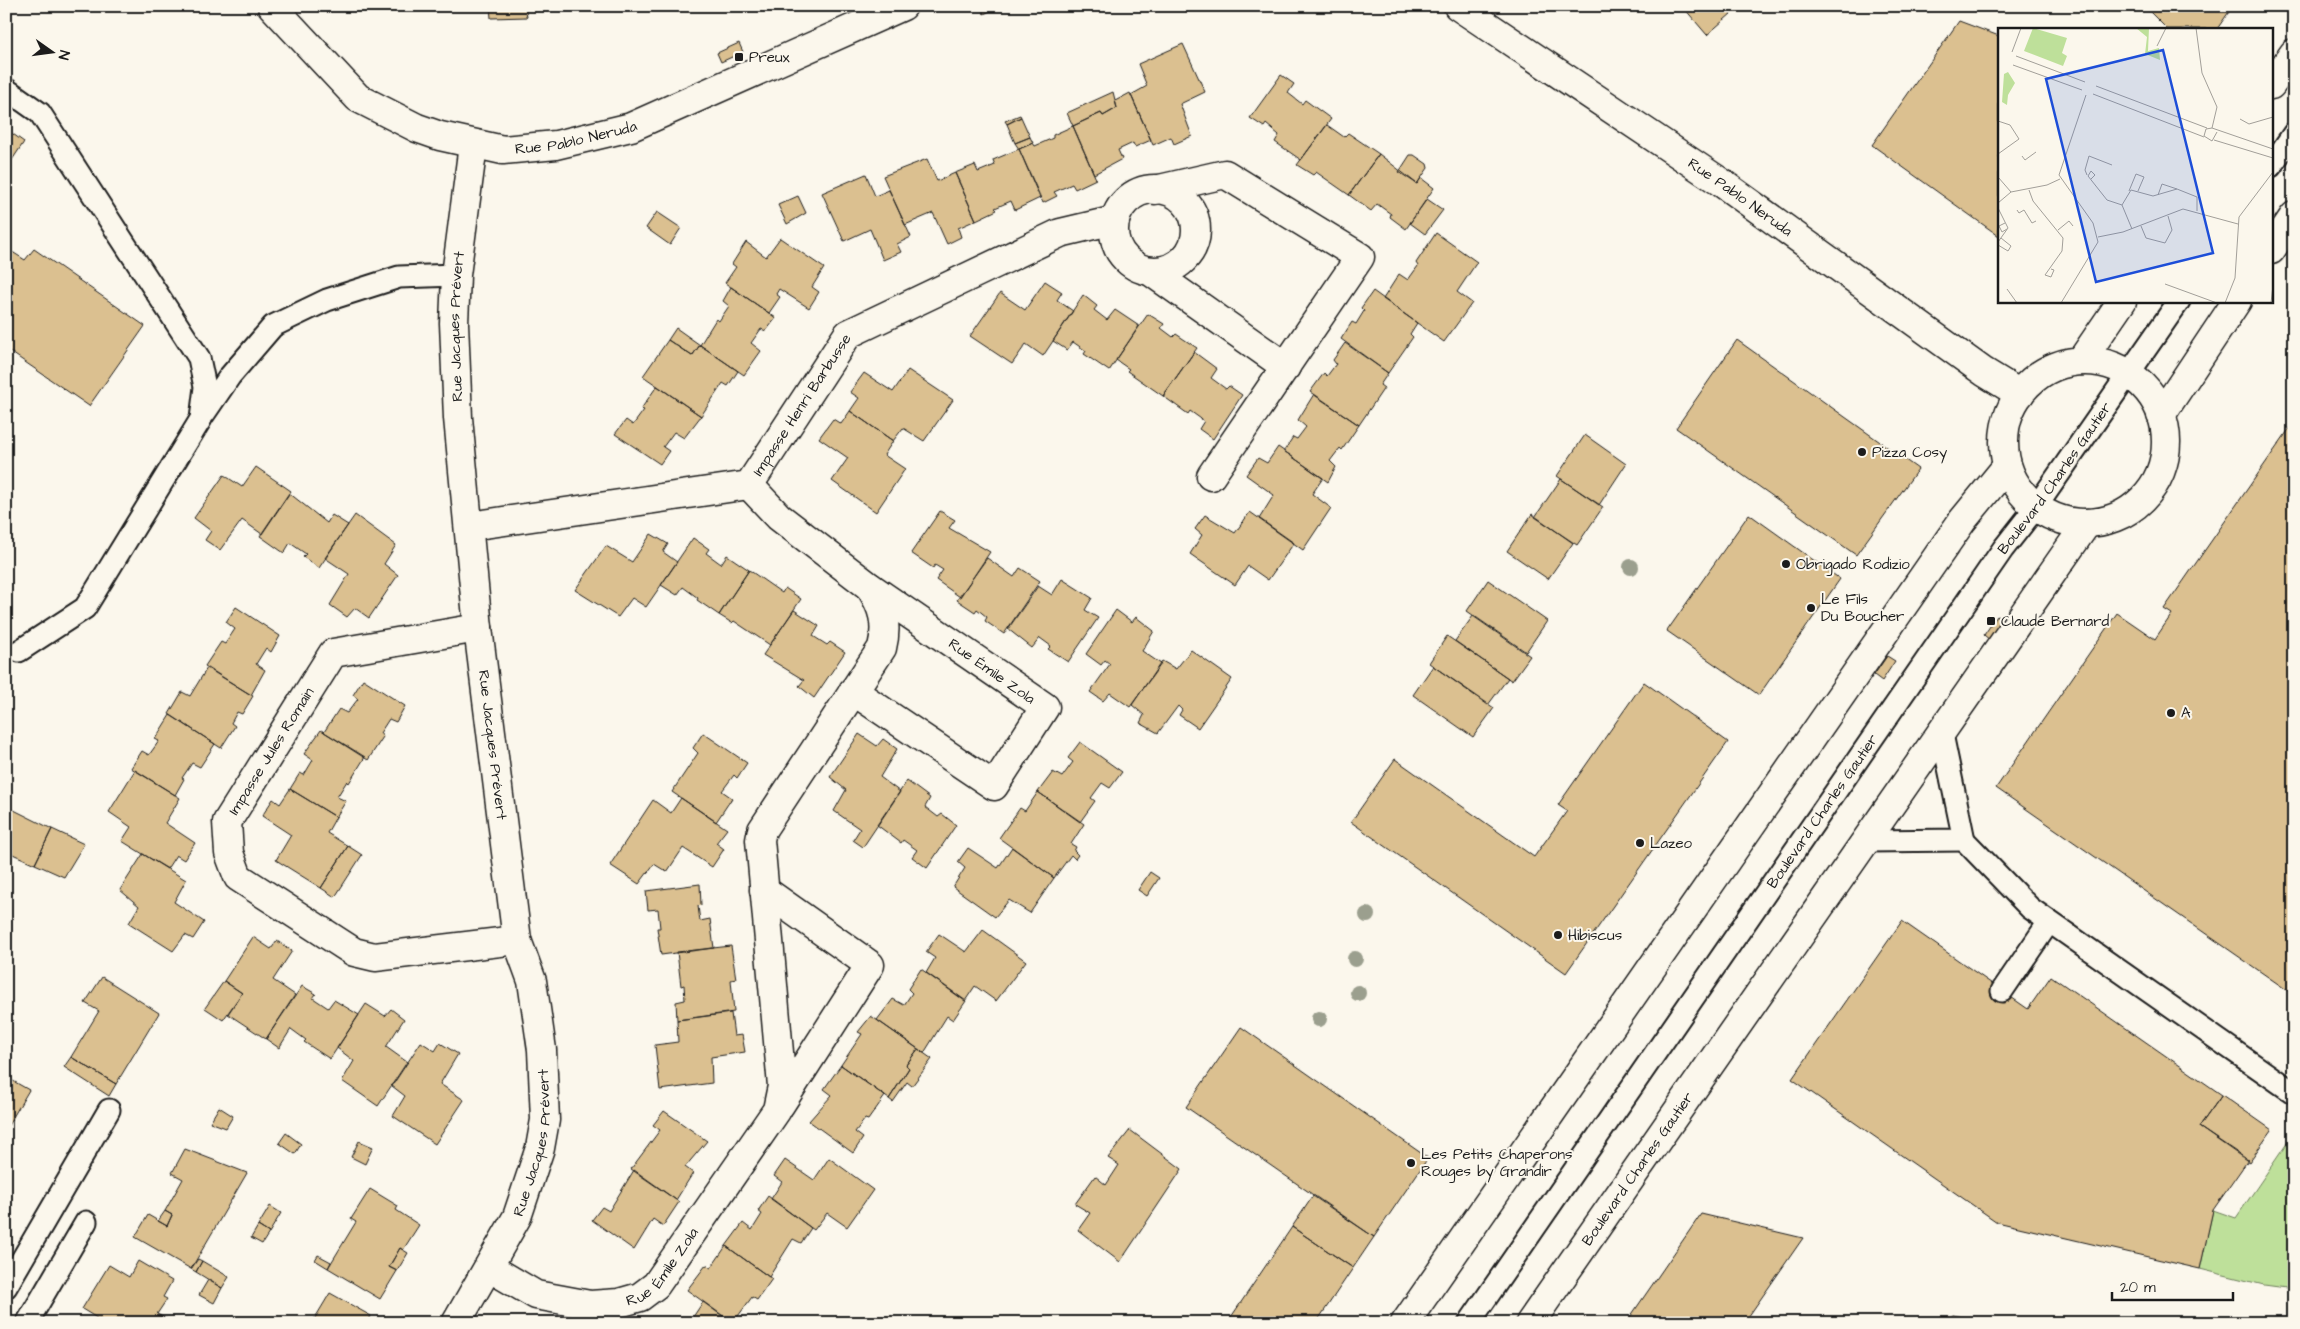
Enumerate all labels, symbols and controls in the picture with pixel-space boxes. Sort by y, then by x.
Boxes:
north arrow [28,28,78,78]
inset map [1998,28,2272,302]
place label: Preux [749,47,791,68]
text: N [53,48,74,62]
marker: Preux [733,51,745,63]
street label: Rue Pablo Neruda [514,115,641,160]
street label: Rue Pablo Neruda [1684,153,1797,242]
street label: Rue Jacques Prévert [444,250,470,402]
street label: Impasse Henri Barbusse [748,330,856,480]
street label: Boulevard Charles Gautier [1993,398,2117,559]
place label: Pizza Cosy [1872,442,1947,464]
marker: Pizza Cosy [1856,446,1868,458]
place label: Obrigado Rodizio [1796,554,1910,576]
marker: Obrigado Rodizio [1780,558,1792,570]
place label: Le Fils Du Boucher [1821,589,1904,627]
marker: Le Fils Du Boucher [1805,602,1817,614]
place label: Claude Bernard [2001,611,2110,632]
marker: Claude Bernard [1985,615,1997,627]
street label: Rue Émile Zola [944,634,1040,709]
street label: Rue Jacques Prévert [473,669,512,821]
street label: Impasse Jules Romain [224,683,320,819]
place label: A [2181,703,2191,724]
marker: A [2165,707,2177,719]
street label: Boulevard Charles Gautier [1762,730,1883,893]
place label: Lazeo [1650,833,1693,854]
marker: Lazeo [1634,837,1646,849]
place label: Hibiscus [1568,925,1623,946]
marker: Hibiscus [1552,929,1564,941]
street label: Rue Jacques Prévert [508,1069,557,1219]
street label: Boulevard Charles Gautier [1577,1088,1699,1250]
place label: Les Petits Chaperons Rouges by Grandir [1421,1144,1573,1183]
marker: Les Petits Chaperons Rouges by Grandir [1405,1157,1417,1169]
street label: Rue Émile Zola [624,1223,704,1311]
scale bar [2112,1269,2234,1301]
text: 20 m [2120,1277,2156,1298]

